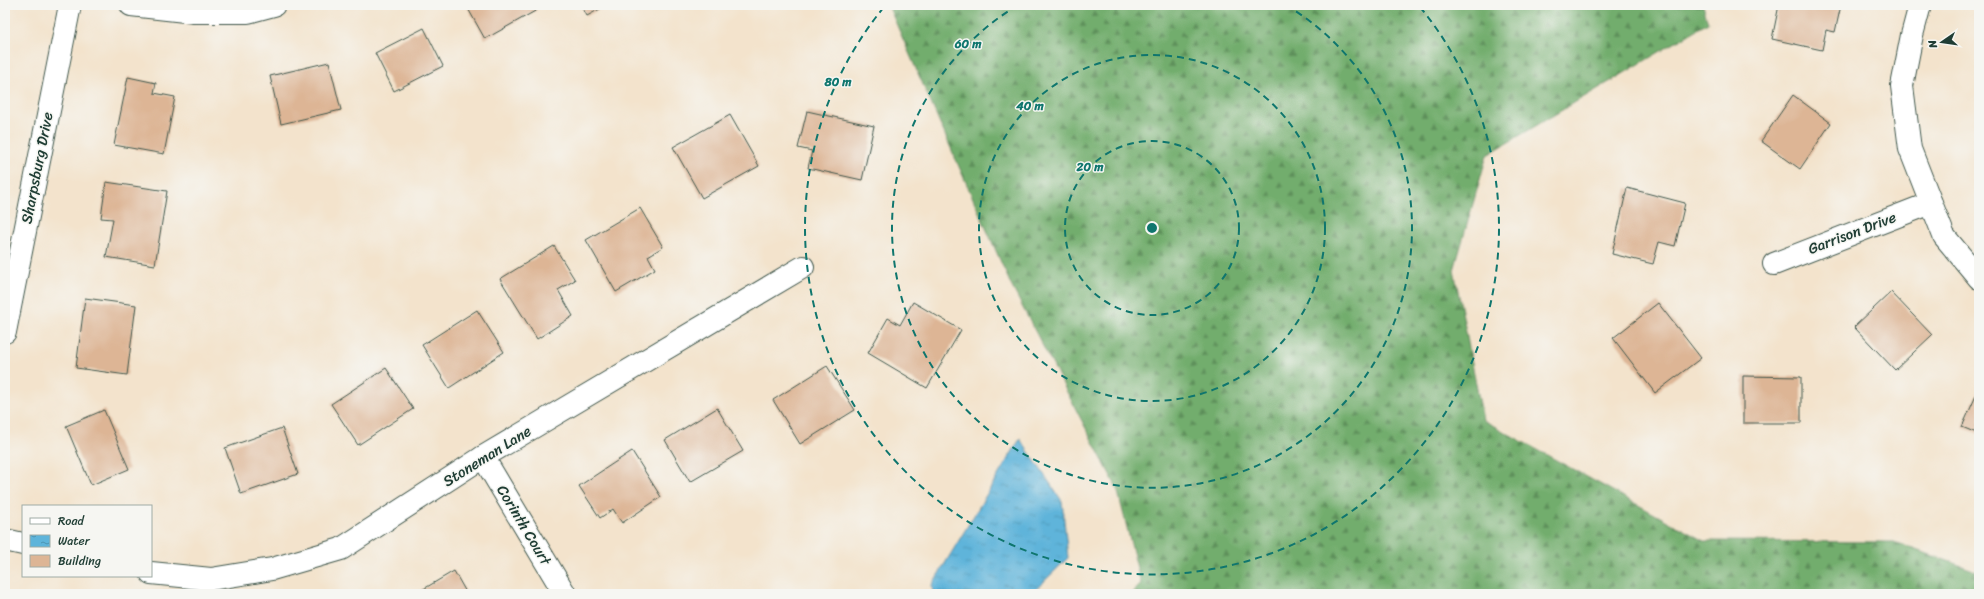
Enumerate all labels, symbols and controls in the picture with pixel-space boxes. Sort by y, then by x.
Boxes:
north arrow [1922,22,1962,62]
text: 60 m [954,33,982,55]
text: N [1923,38,1943,51]
text: 80 m [823,71,852,93]
text: 40 m [1015,95,1044,117]
street label: Sharpsburg Drive [13,110,61,226]
text: 20 m [1076,156,1104,178]
street label: Garrison Drive [1804,204,1900,262]
centre of rings [1145,221,1159,235]
street label: Stoneman Lane [437,418,537,494]
street label: Corinth Court [490,480,559,571]
legend [22,505,152,577]
text: Road [58,510,85,532]
text: Water [58,530,91,552]
text: Building [58,550,101,572]

